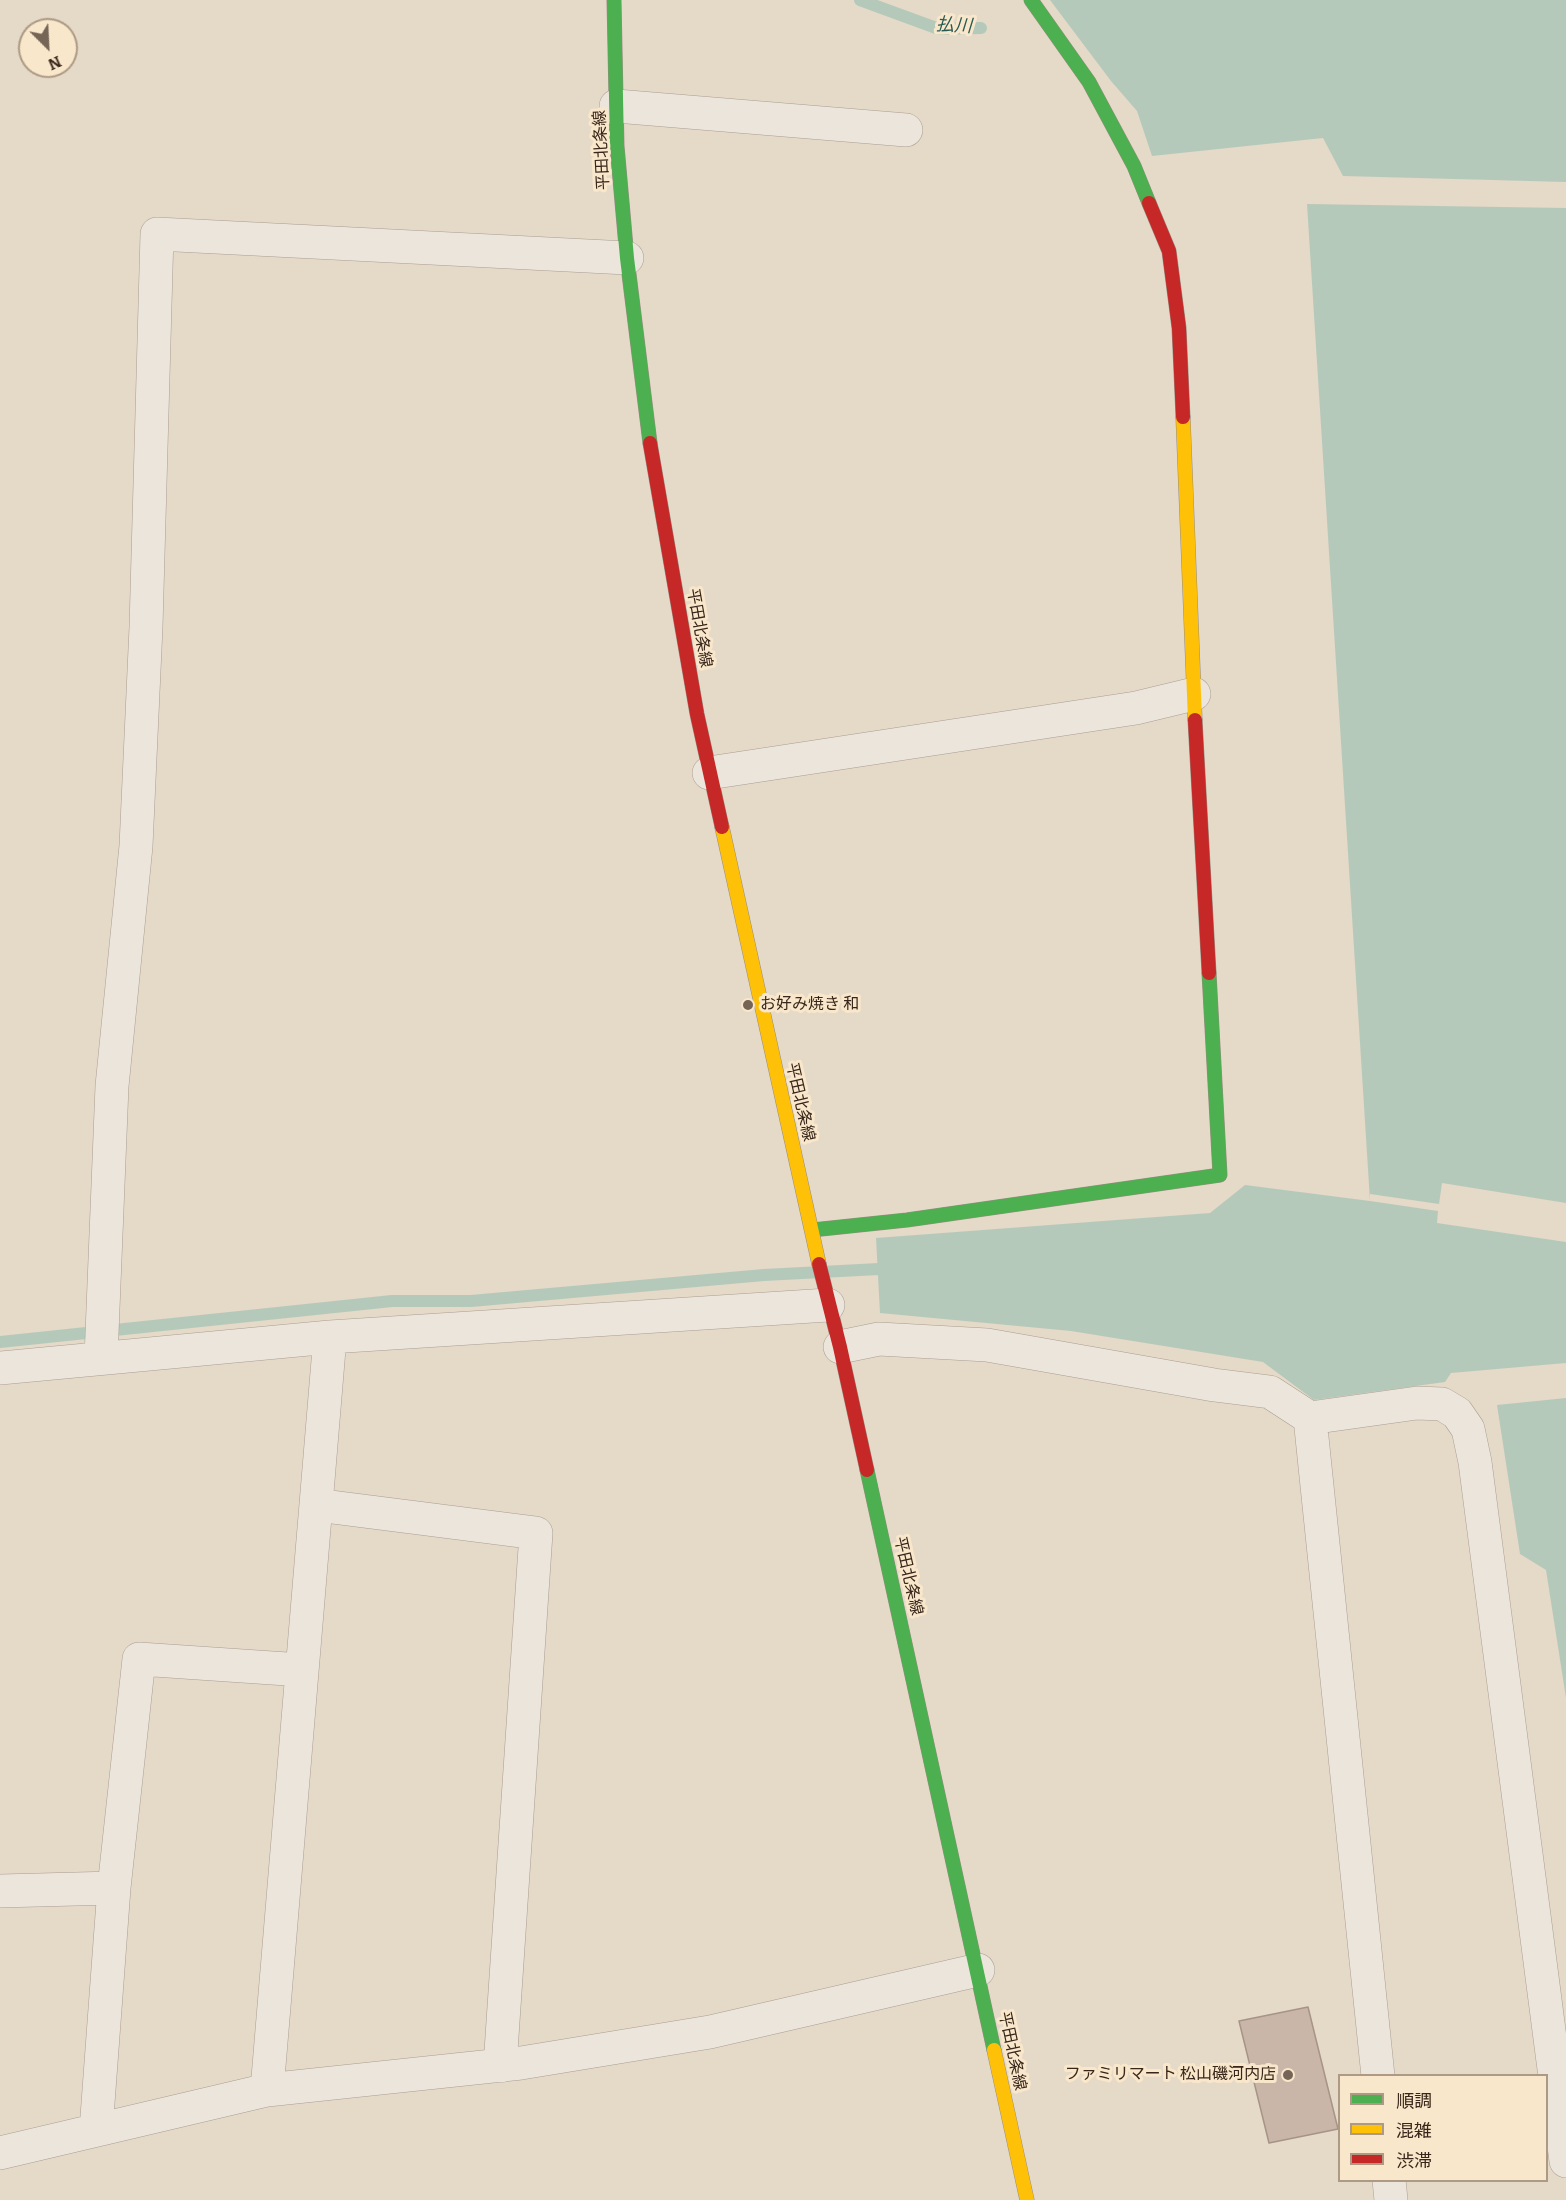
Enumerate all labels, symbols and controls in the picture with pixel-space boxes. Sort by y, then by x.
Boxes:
water label: 払川 [935,14,973,38]
north arrow [18,18,78,78]
text: N [45,52,64,74]
street label: 平田北条線 [590,110,614,190]
street label: 平田北条線 [683,587,715,669]
place label: お好み焼き 和 [760,995,859,1015]
marker: お好み焼き 和 [741,998,755,1012]
street label: 平田北条線 [782,1061,818,1143]
street label: 平田北条線 [890,1535,926,1617]
street label: 平田北条線 [994,2010,1030,2092]
place label: ファミリマート 松山磯河内店 [1065,2065,1276,2085]
marker: ファミリマート 松山磯河内店 [1281,2068,1295,2082]
legend [1338,2074,1548,2182]
text: 順調 [1396,2090,1432,2112]
text: 混雑 [1396,2120,1432,2142]
text: 渋滞 [1396,2150,1432,2172]

